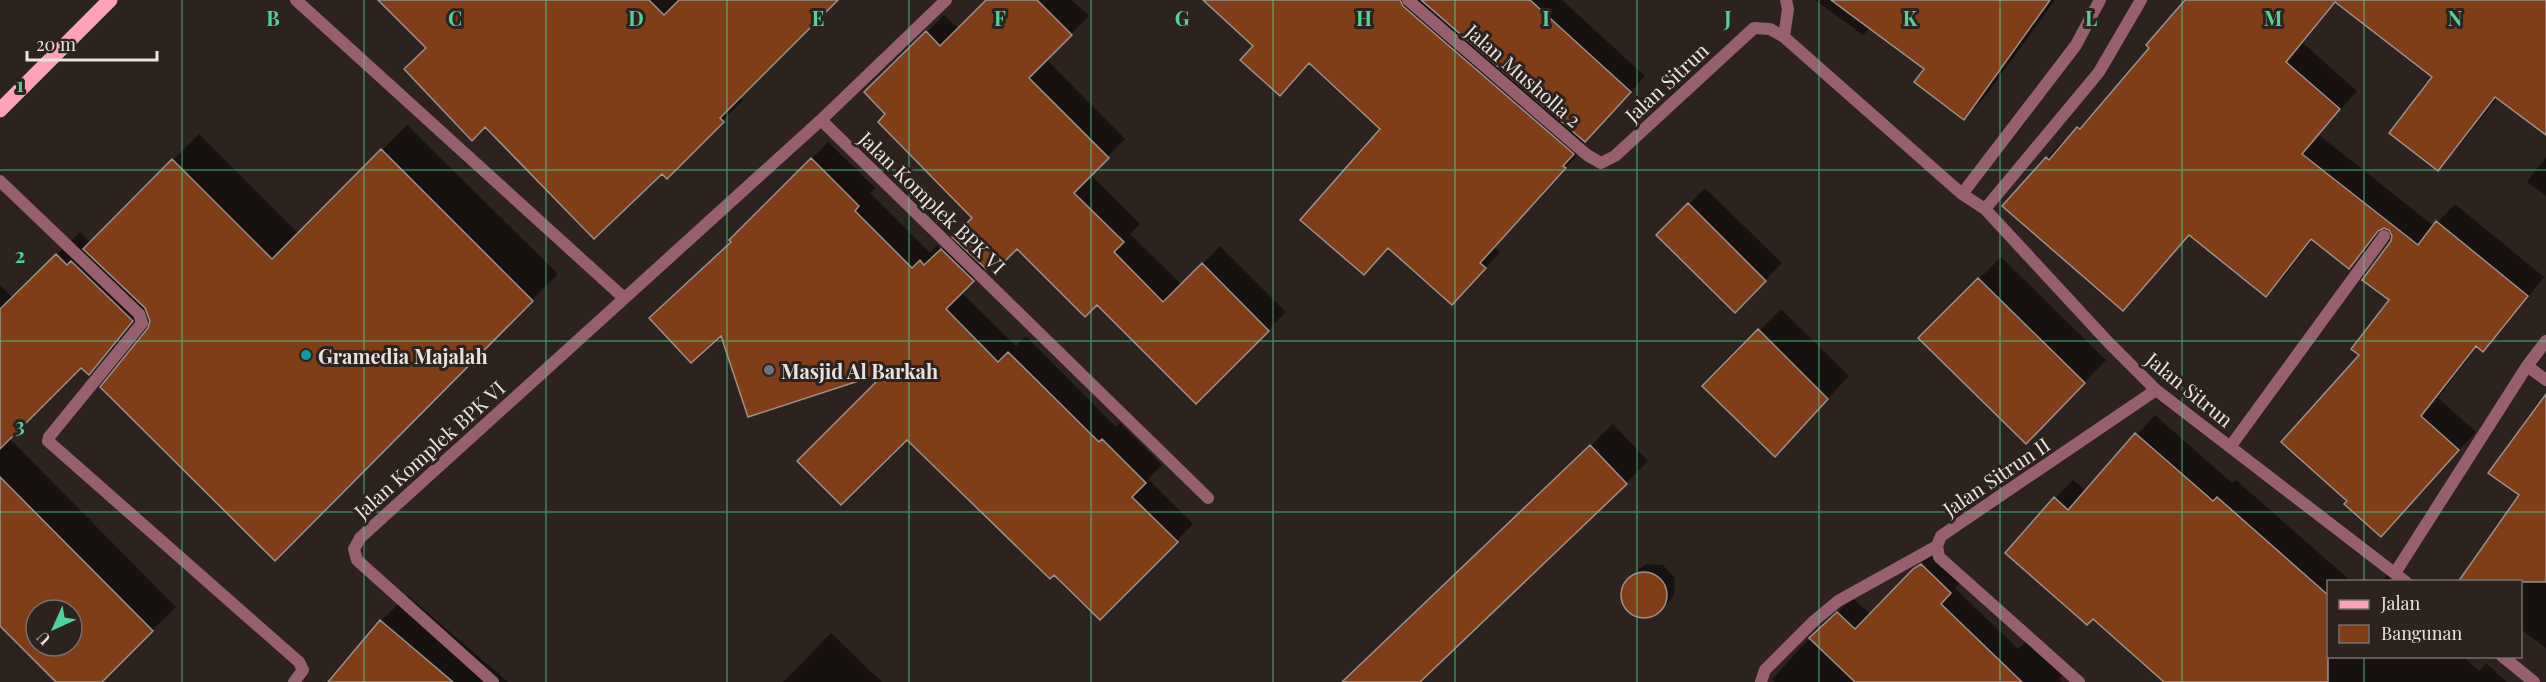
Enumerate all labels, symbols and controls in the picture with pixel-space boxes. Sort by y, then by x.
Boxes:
text: B [266,4,280,31]
text: C [448,4,462,31]
text: D [628,4,644,31]
text: E [812,4,824,31]
text: F [994,4,1006,31]
text: G [1175,4,1190,31]
text: H [1356,4,1372,31]
text: I [1542,4,1550,31]
text: J [1723,4,1732,31]
text: K [1903,4,1918,31]
text: L [2085,4,2097,31]
text: M [2264,4,2282,31]
text: N [2448,4,2462,31]
street label: Jalan Musholla 2 [1460,17,1587,133]
scale bar [27,24,158,62]
text: 20 m [36,32,76,56]
street label: Jalan Sitrun [1618,36,1714,128]
text: 1 [16,70,24,97]
street label: Jalan Komplek BPK VI [853,124,1012,279]
text: 2 [15,241,25,268]
place label: Gramedia Majalah [318,342,488,369]
street label: Jalan Sitrun [2140,345,2239,433]
marker: Gramedia Majalah [299,348,313,362]
place label: Masjid Al Barkah [781,357,938,384]
marker: Masjid Al Barkah [762,363,776,377]
street label: Jalan Komplek BPK VI [347,374,510,525]
text: 3 [15,411,25,438]
street label: Jalan Sitrun II [1936,430,2055,522]
legend [2327,580,2522,658]
text: Jalan [2380,591,2421,615]
north arrow [24,598,84,658]
text: Bangunan [2381,621,2462,645]
text: U [32,628,54,650]

